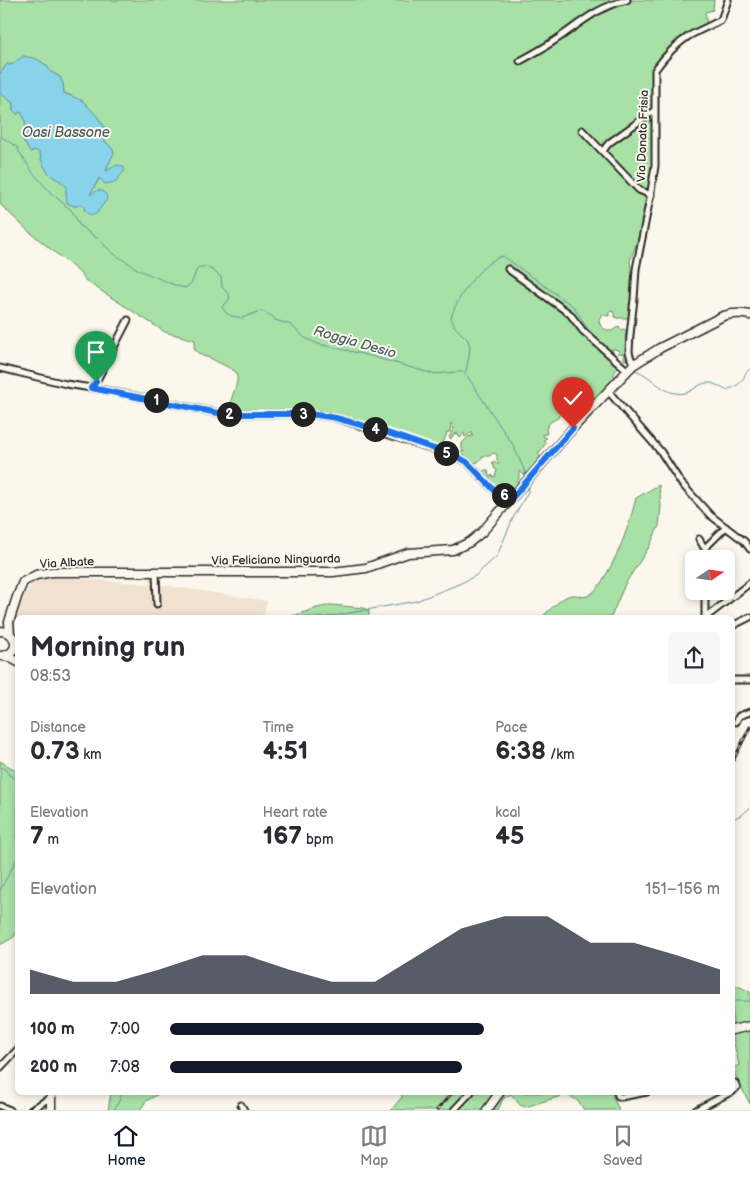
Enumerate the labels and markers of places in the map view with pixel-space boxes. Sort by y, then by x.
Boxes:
pin [75,331,117,382]
pin [552,377,594,428]
pin: 1 [144,388,168,412]
pin: 2 [216,402,242,426]
pin: 3 [290,402,316,426]
pin: 4 [362,416,388,442]
pin: 5 [434,440,458,466]
pin: 6 [492,482,516,508]

